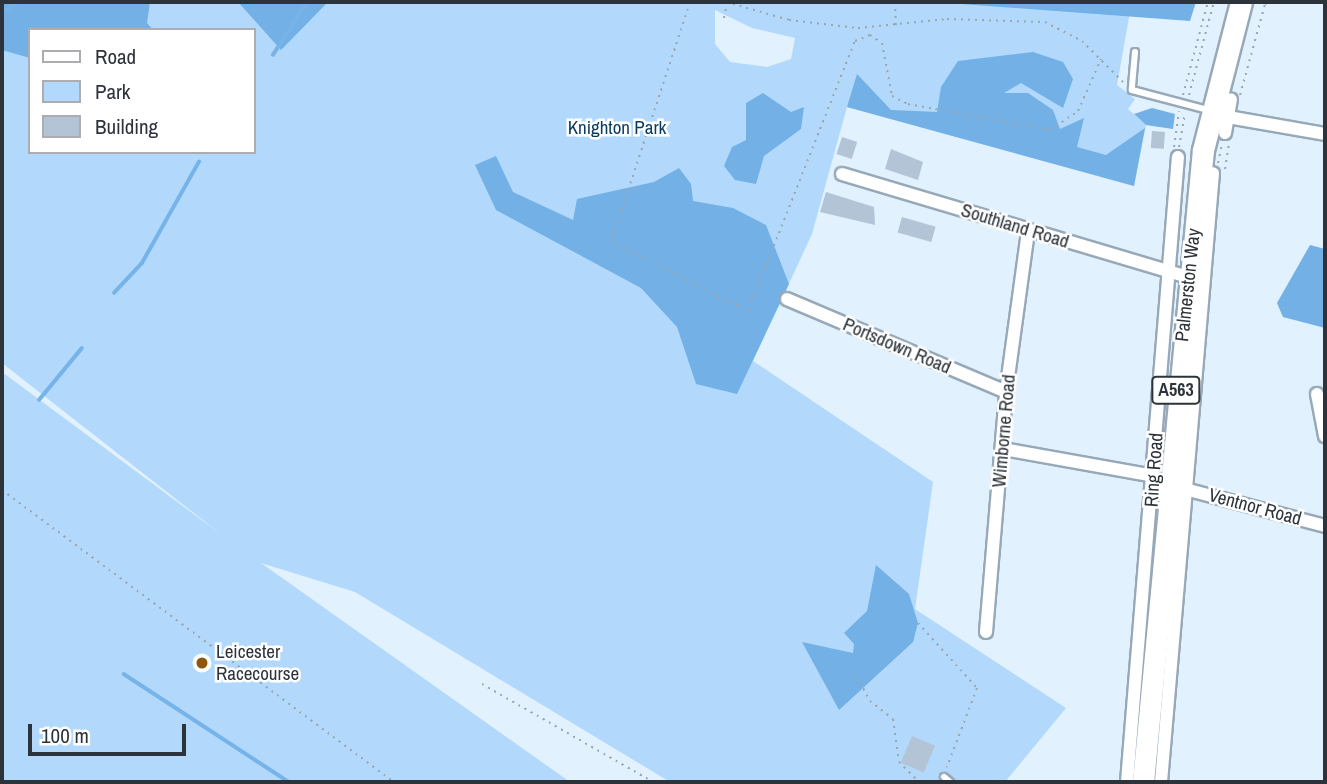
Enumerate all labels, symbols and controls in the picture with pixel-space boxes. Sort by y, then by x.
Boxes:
legend [28,28,256,154]
text: Road [95,42,136,71]
text: Park [95,77,130,106]
text: Building [95,112,158,141]
park label: Knighton Park [568,117,666,139]
street label: Southland Road [958,199,1072,253]
street label: Palmerston Way [1171,227,1205,343]
street label: Portsdown Road [840,313,954,379]
street label: Wimborne Road [988,374,1020,488]
road number: A563 [1150,376,1202,404]
street label: Ring Road [1140,432,1168,508]
street label: Ventnor Road [1206,484,1304,530]
place label: Leicester Racecourse [216,641,299,685]
marker: Leicester Racecourse [194,655,210,671]
scale bar [32,710,189,754]
text: 100 m [41,721,89,750]

